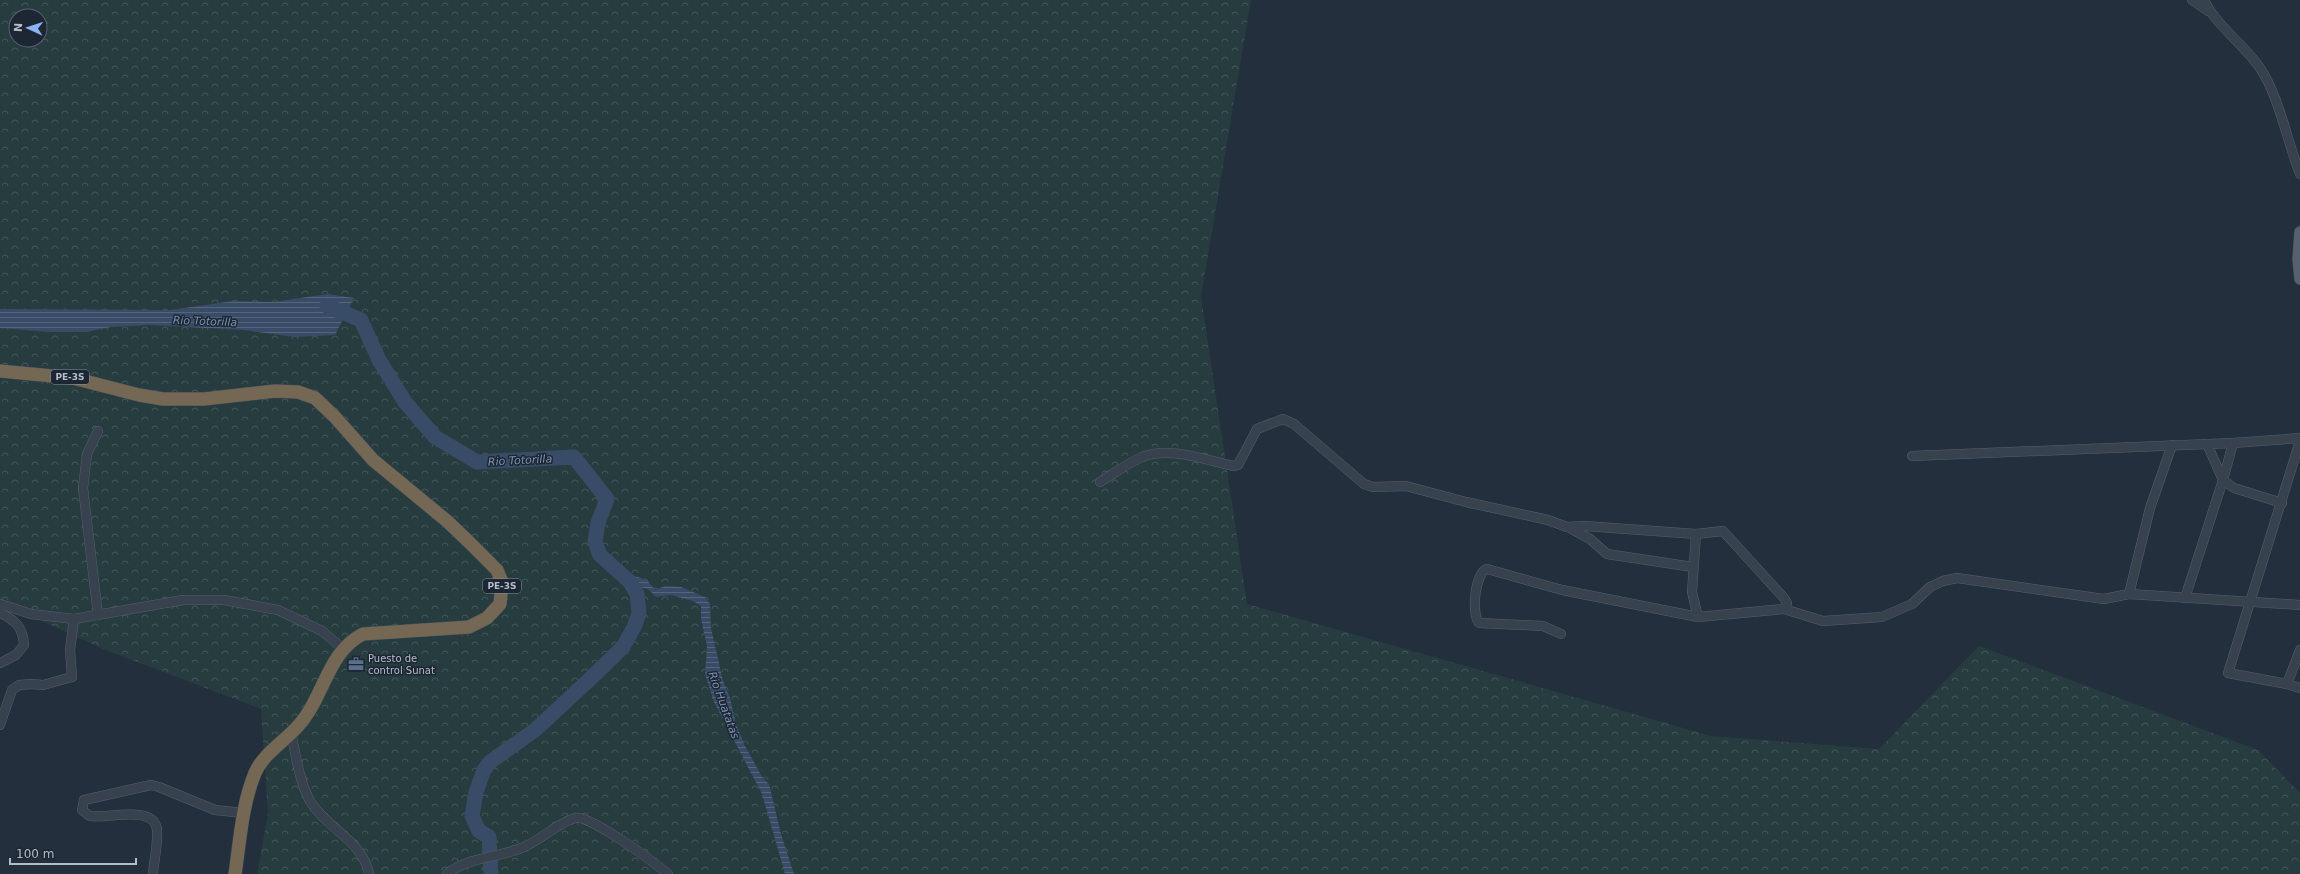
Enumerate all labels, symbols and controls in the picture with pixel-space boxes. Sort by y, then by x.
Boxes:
north arrow [8,8,48,48]
text: N [12,23,25,32]
water label: Rio Totorilla [173,314,238,329]
road number: PE-3S [51,370,89,384]
water label: Rio Totorilla [487,452,553,469]
road number: PE-3S [483,579,521,593]
place label: Puesto de control Sunat [368,653,435,676]
office icon: Puesto de control Sunat [347,655,365,673]
water label: Rio Huatatas [705,670,742,741]
scale bar [10,840,136,866]
text: 100 m [16,847,54,861]

